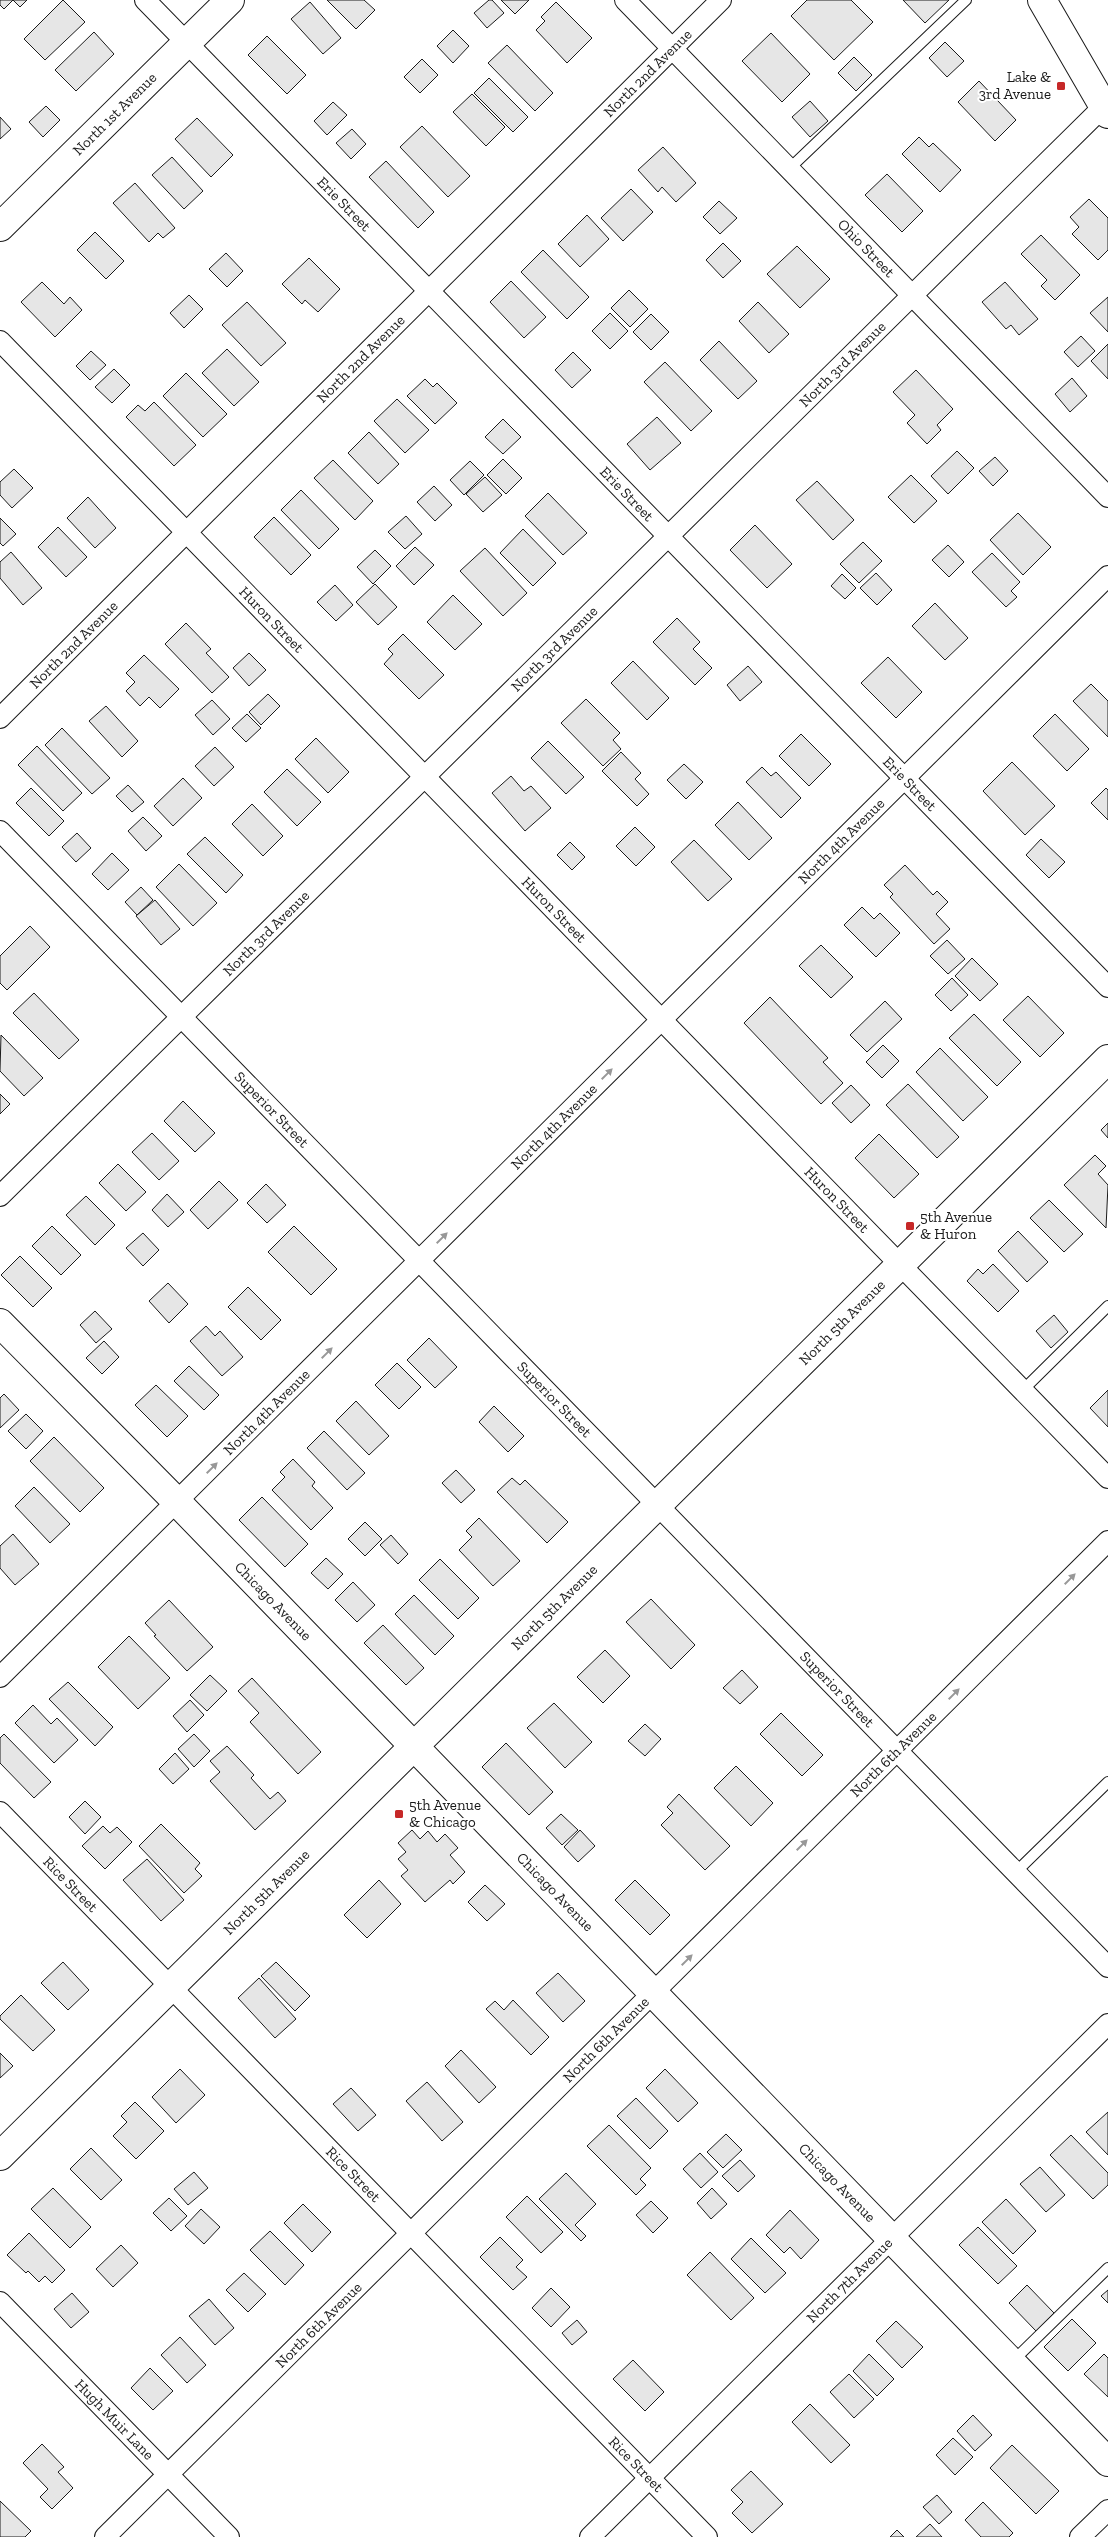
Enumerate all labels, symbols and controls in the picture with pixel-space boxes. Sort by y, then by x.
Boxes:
street label: North 2nd Avenue [600,25,695,121]
place label: Lake & 3rd Avenue [979,68,1051,103]
street label: North 1st Avenue [69,69,160,159]
marker: Lake & 3rd Avenue [1055,80,1067,92]
street label: Erie Street [313,173,375,235]
street label: Ohio Street [834,215,899,281]
street label: North 2nd Avenue [313,311,409,407]
street label: North 3rd Avenue [795,318,890,411]
street label: Erie Street [596,463,658,525]
street label: Huron Street [235,583,308,657]
street label: North 2nd Avenue [26,597,122,692]
street label: North 3rd Avenue [507,602,601,695]
street label: Erie Street [879,753,941,815]
street label: North 4th Avenue [794,794,888,888]
street label: Huron Street [518,873,591,947]
street label: North 3rd Avenue [219,887,313,980]
street label: Superior Street [231,1068,313,1152]
one-way arrow [601,1068,613,1080]
street label: North 4th Avenue [507,1080,601,1173]
street label: Huron Street [801,1163,873,1237]
place label: 5th Avenue & Huron [920,1208,992,1243]
marker: 5th Avenue & Huron [904,1220,916,1232]
one-way arrow [436,1233,448,1245]
street label: North 5th Avenue [795,1276,889,1369]
one-way arrow [321,1347,333,1359]
street label: Superior Street [513,1358,596,1441]
street label: North 4th Avenue [220,1365,314,1459]
one-way arrow [206,1462,218,1474]
street label: Chicago Avenue [231,1558,316,1644]
street label: North 5th Avenue [507,1561,601,1654]
one-way arrow [1064,1573,1076,1585]
street label: Superior Street [796,1648,878,1731]
one-way arrow [948,1688,960,1700]
street label: North 6th Avenue [846,1707,940,1801]
place label: 5th Avenue & Chicago [409,1796,481,1831]
marker: 5th Avenue & Chicago [393,1808,405,1820]
one-way arrow [796,1839,808,1851]
street label: North 5th Avenue [220,1846,313,1939]
street label: Chicago Avenue [513,1849,598,1935]
street label: Rice Street [39,1853,102,1916]
one-way arrow [681,1954,693,1966]
street label: North 6th Avenue [559,1993,653,2086]
street label: Chicago Avenue [795,2139,879,2226]
street label: Rice Street [322,2143,385,2206]
street label: North 7th Avenue [803,2234,896,2326]
street label: North 6th Avenue [272,2278,366,2372]
street label: Hugh Muir Lane [71,2375,158,2464]
street label: Rice Street [605,2433,667,2496]

